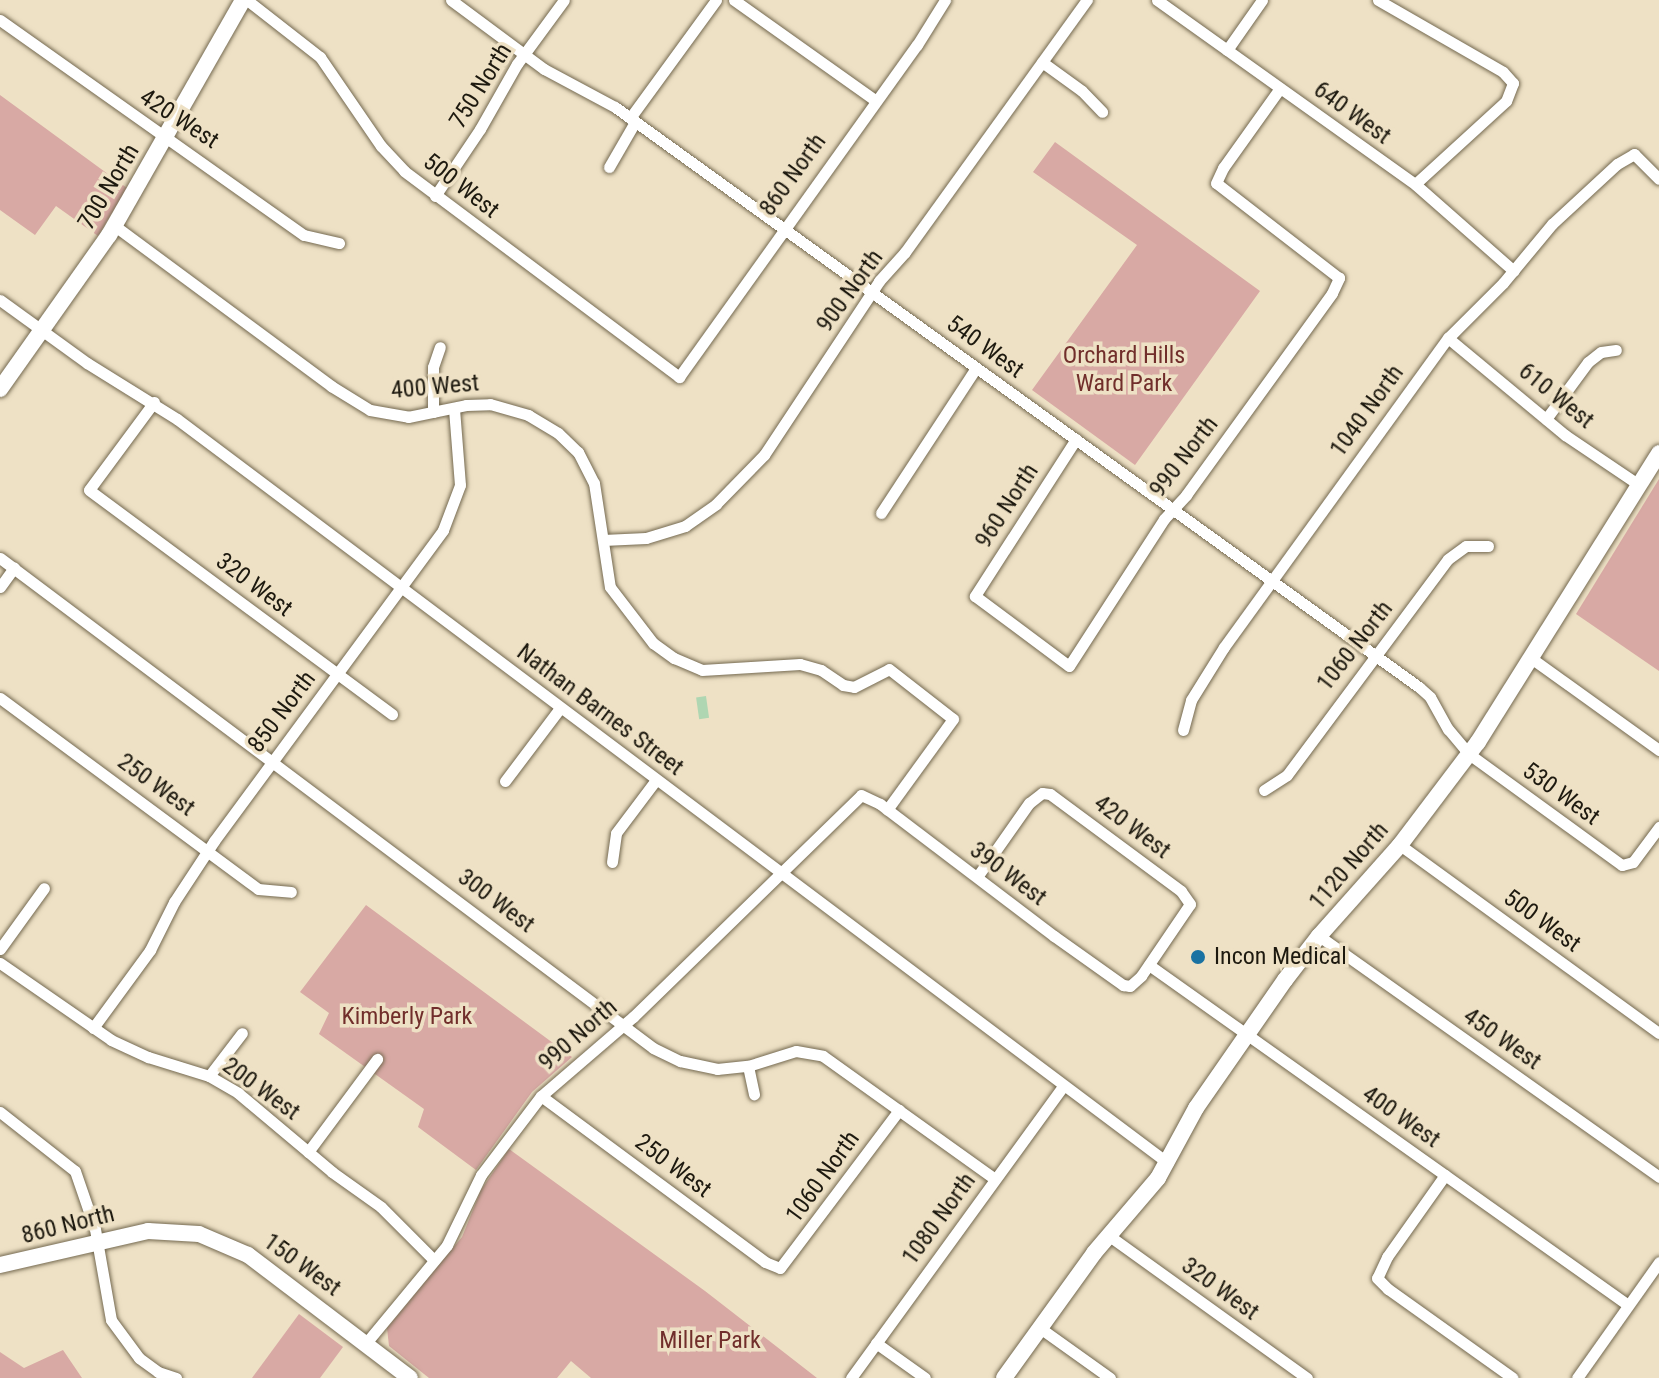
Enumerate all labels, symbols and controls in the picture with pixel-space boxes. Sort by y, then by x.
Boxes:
street label: 750 North [444,38,518,134]
street label: 640 West [1308,75,1396,151]
street label: 420 West [134,83,224,155]
street label: 860 North [754,128,832,222]
street label: 700 North [72,139,146,235]
street label: 500 West [417,147,505,225]
street label: 900 North [811,244,889,338]
street label: 540 West [941,309,1029,385]
park label: Orchard Hills Ward Park [1063,342,1185,398]
street label: 610 West [1513,357,1599,435]
street label: 1040 North [1324,359,1410,463]
street label: 400 West [390,369,480,405]
street label: 990 North [1144,411,1224,503]
street label: 960 North [969,459,1045,553]
street label: 320 West [210,547,298,623]
street label: 1060 North [1311,595,1399,697]
street label: Nathan Barnes Street [511,638,689,782]
street label: 850 North [242,666,322,758]
street label: 250 West [112,747,200,823]
street label: 530 West [1517,756,1605,832]
street label: 420 West [1088,789,1176,865]
street label: 1120 North [1303,816,1395,916]
street label: 390 West [964,836,1052,912]
street label: 300 West [452,863,540,939]
street label: 500 West [1498,883,1586,959]
place label: Incon Medical [1214,943,1347,971]
marker: Incon Medical [1189,948,1207,966]
street label: 990 North [533,993,623,1077]
street label: 450 West [1458,1002,1546,1076]
park label: Kimberly Park [342,1003,472,1031]
street label: 200 West [217,1051,305,1127]
street label: 400 West [1357,1080,1445,1154]
street label: 1060 North [780,1125,866,1229]
street label: 250 West [629,1128,717,1204]
street label: 1080 North [896,1167,982,1271]
street label: 860 North [19,1200,117,1250]
street label: 150 West [258,1227,346,1303]
street label: 320 West [1176,1251,1264,1327]
park label: Miller Park [659,1327,761,1355]

